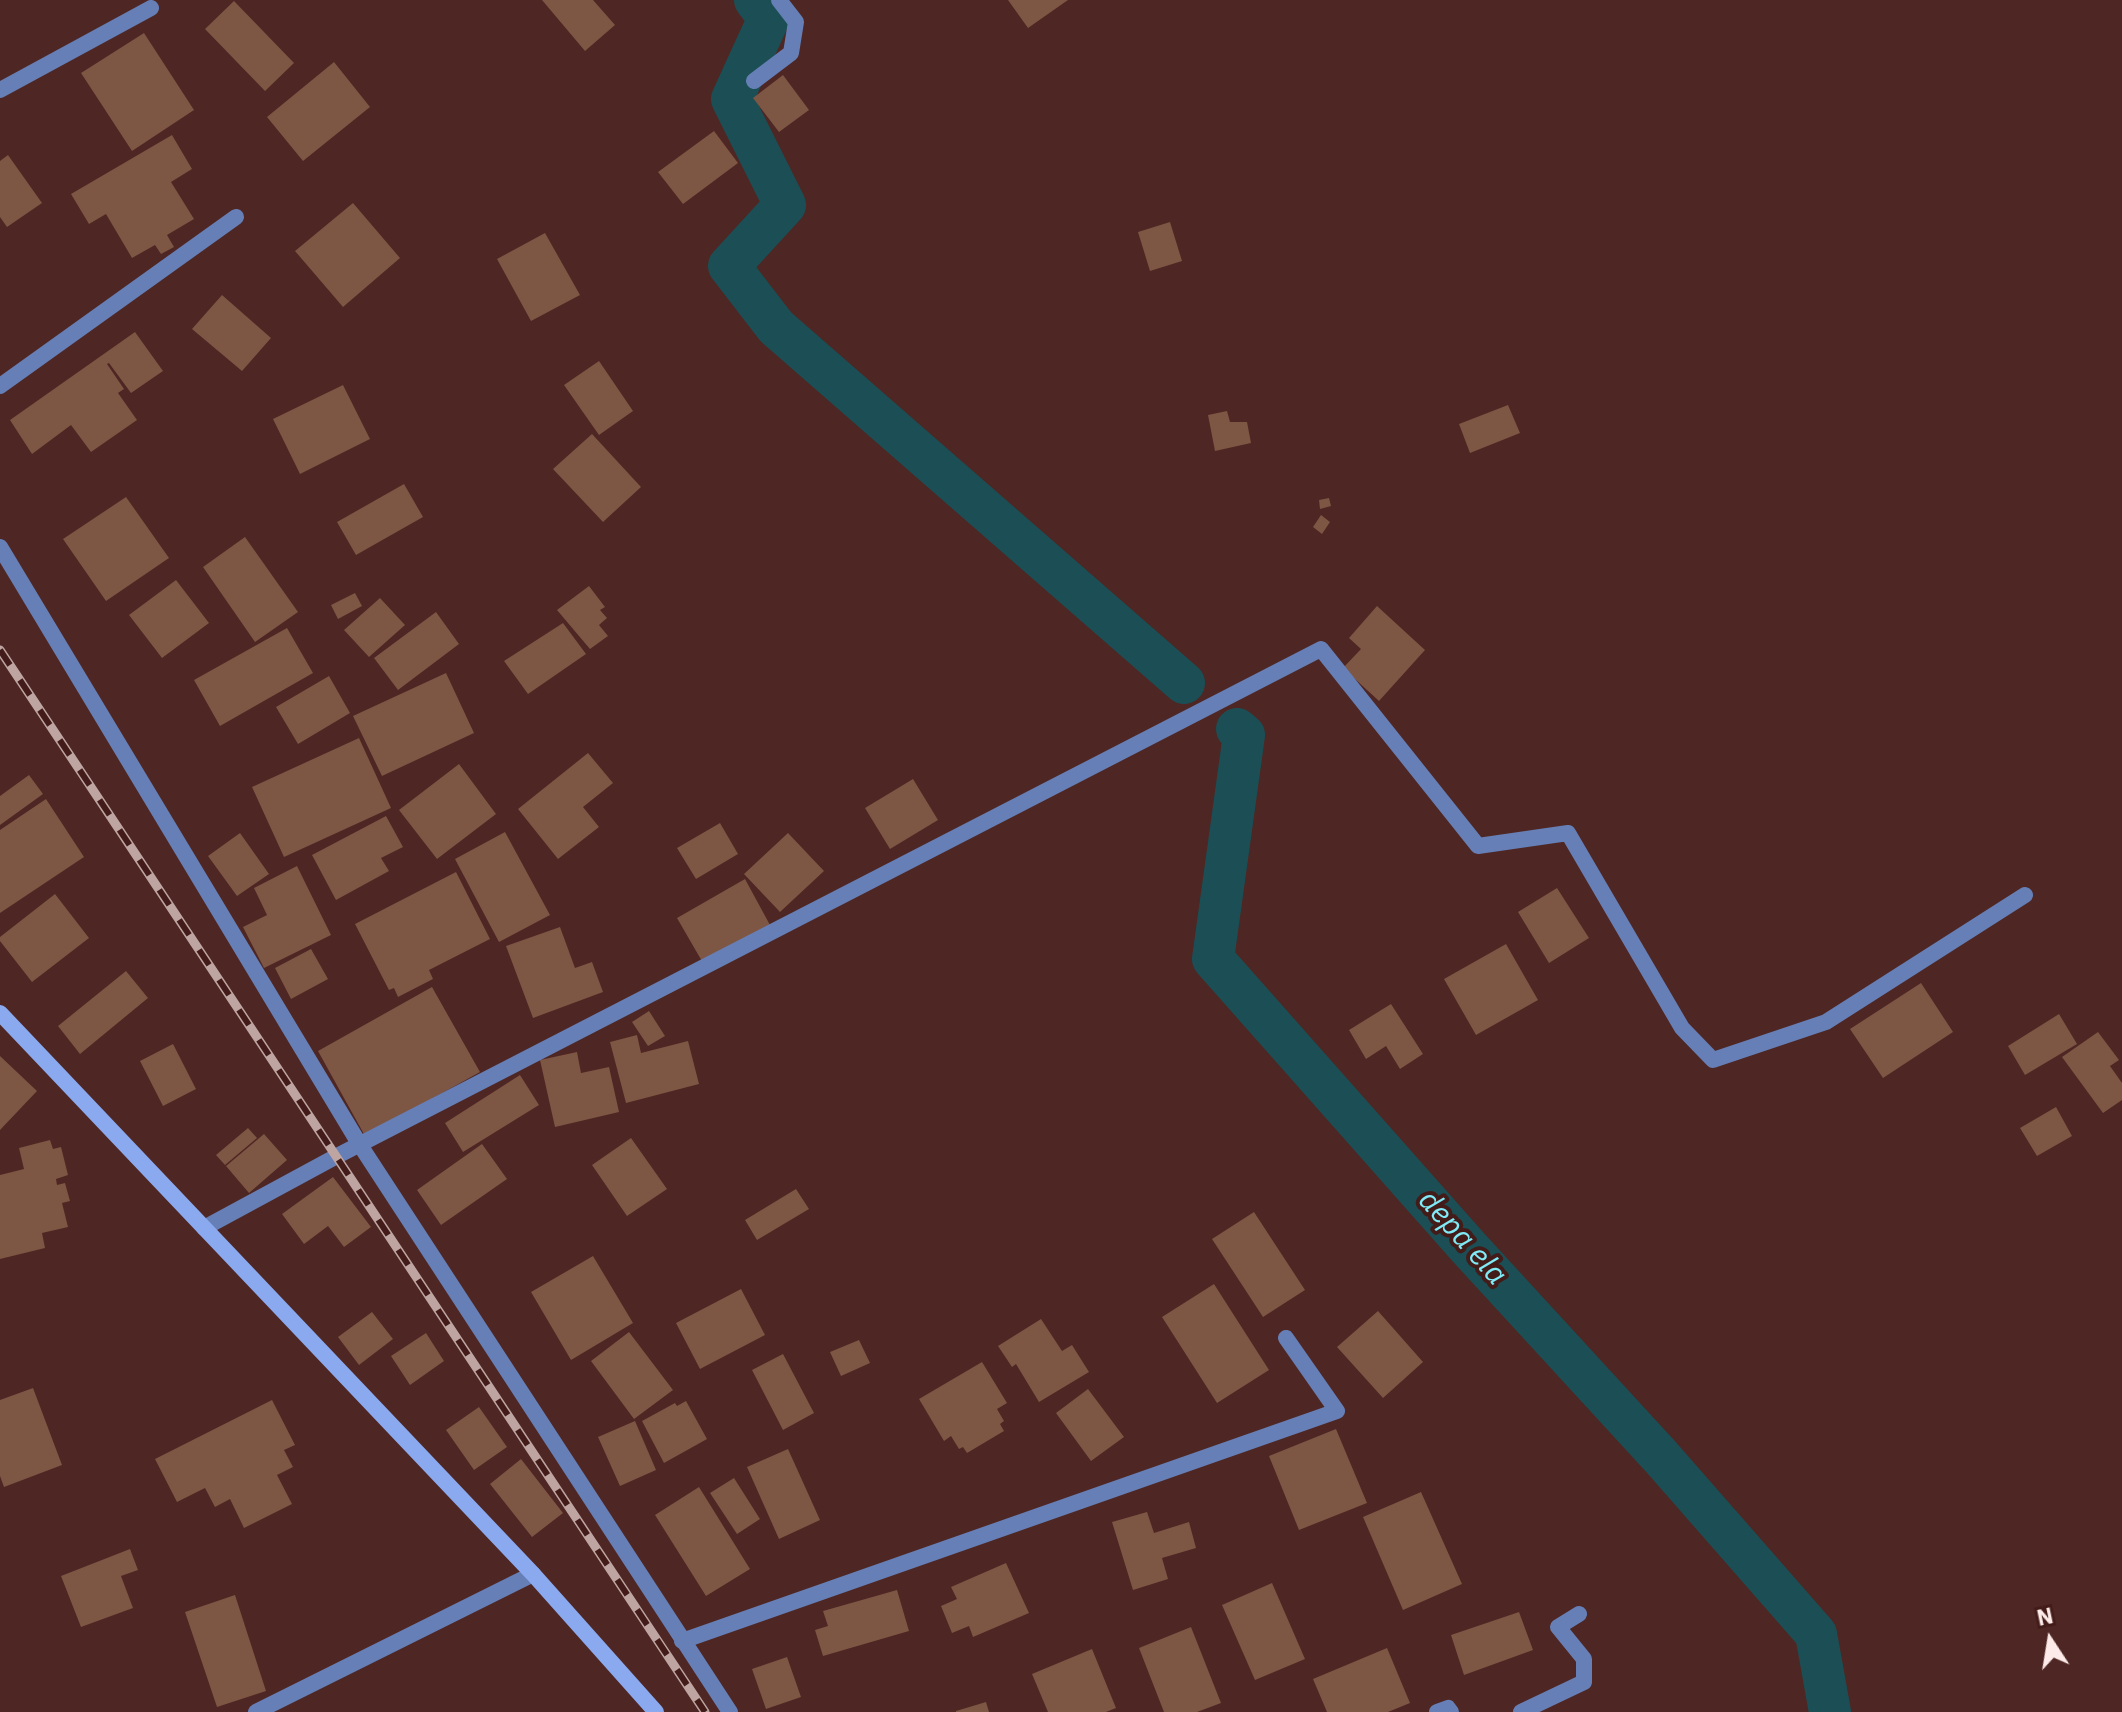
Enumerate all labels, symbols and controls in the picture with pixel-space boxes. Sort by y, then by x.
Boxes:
water label: depa ela [1410,1183,1514,1293]
north arrow [2010,1600,2090,1680]
text: N [2034,1600,2056,1632]

